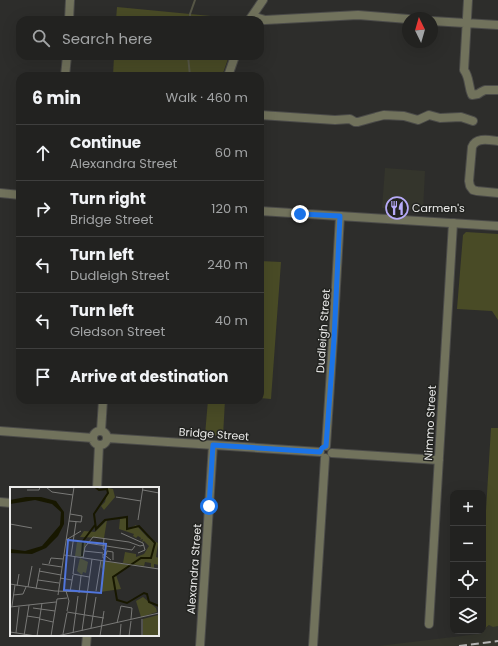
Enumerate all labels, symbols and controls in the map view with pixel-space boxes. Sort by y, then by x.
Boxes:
north arrow [402,12,438,48]
search box [16,16,264,60]
icon: search [30,27,52,49]
text: Search here [62,28,152,49]
text: 6 min [32,86,81,110]
text: Walk · 460 m [165,88,248,107]
text: Continue [70,132,141,153]
icon: ahead [32,142,54,164]
text: 60 m [215,143,248,162]
text: Alexandra Street [70,154,177,173]
text: Turn right [70,188,146,209]
restaurant icon: Carmen's [384,195,410,221]
icon: right [32,198,54,220]
text: 120 m [211,199,248,218]
place label: Carmen's [412,200,465,216]
route end [291,205,309,223]
text: Bridge Street [70,210,153,229]
text: Turn left [70,244,134,265]
icon: left [32,254,54,276]
text: 240 m [207,255,248,274]
text: Dudleigh Street [70,266,169,285]
street label: Dudleigh Street [312,288,334,374]
text: Turn left [70,300,134,321]
icon: left [32,310,54,332]
text: 40 m [215,311,248,330]
text: Gledson Street [70,322,165,341]
icon: arrive [32,366,54,388]
text: Arrive at destination [70,366,228,387]
street label: Nimmo Street [420,385,440,461]
street label: Bridge Street [178,424,250,444]
inset map [10,487,159,636]
map controls [450,490,486,634]
button: + [450,490,486,526]
route start [200,497,218,515]
street label: Alexandra Street [183,523,205,615]
button: − [450,526,486,562]
button: locate [450,562,486,598]
button: layers [450,598,486,634]

